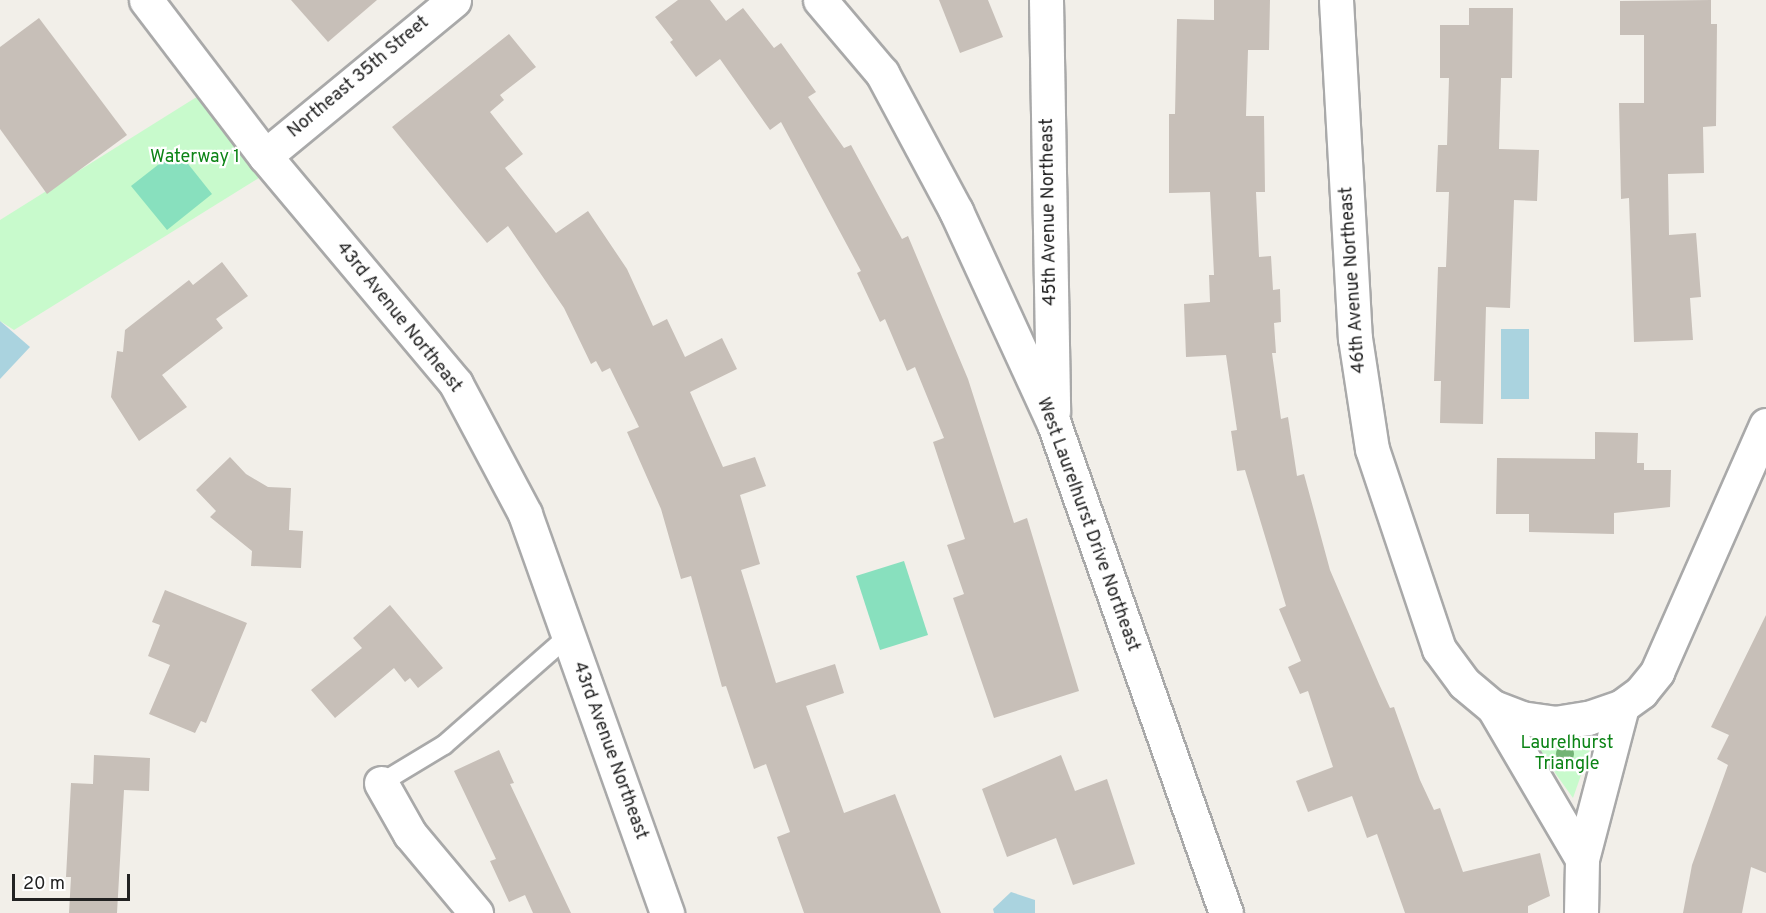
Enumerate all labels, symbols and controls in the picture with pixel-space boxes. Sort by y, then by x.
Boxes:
street label: Northeast 35th Street [284,13,434,143]
street label: 45th Avenue Northeast [1038,118,1062,306]
park label: Waterway 1 [150,147,240,169]
street label: 46th Avenue Northeast [1337,185,1371,375]
street label: 43rd Avenue Northeast [330,238,466,398]
street label: West Laurelhurst Drive Northeast [1031,395,1143,655]
street label: 43rd Avenue Northeast [567,659,651,843]
park label: Laurelhurst Triangle [1520,734,1614,777]
scale bar [15,862,134,900]
text: 20 m [23,873,65,896]

